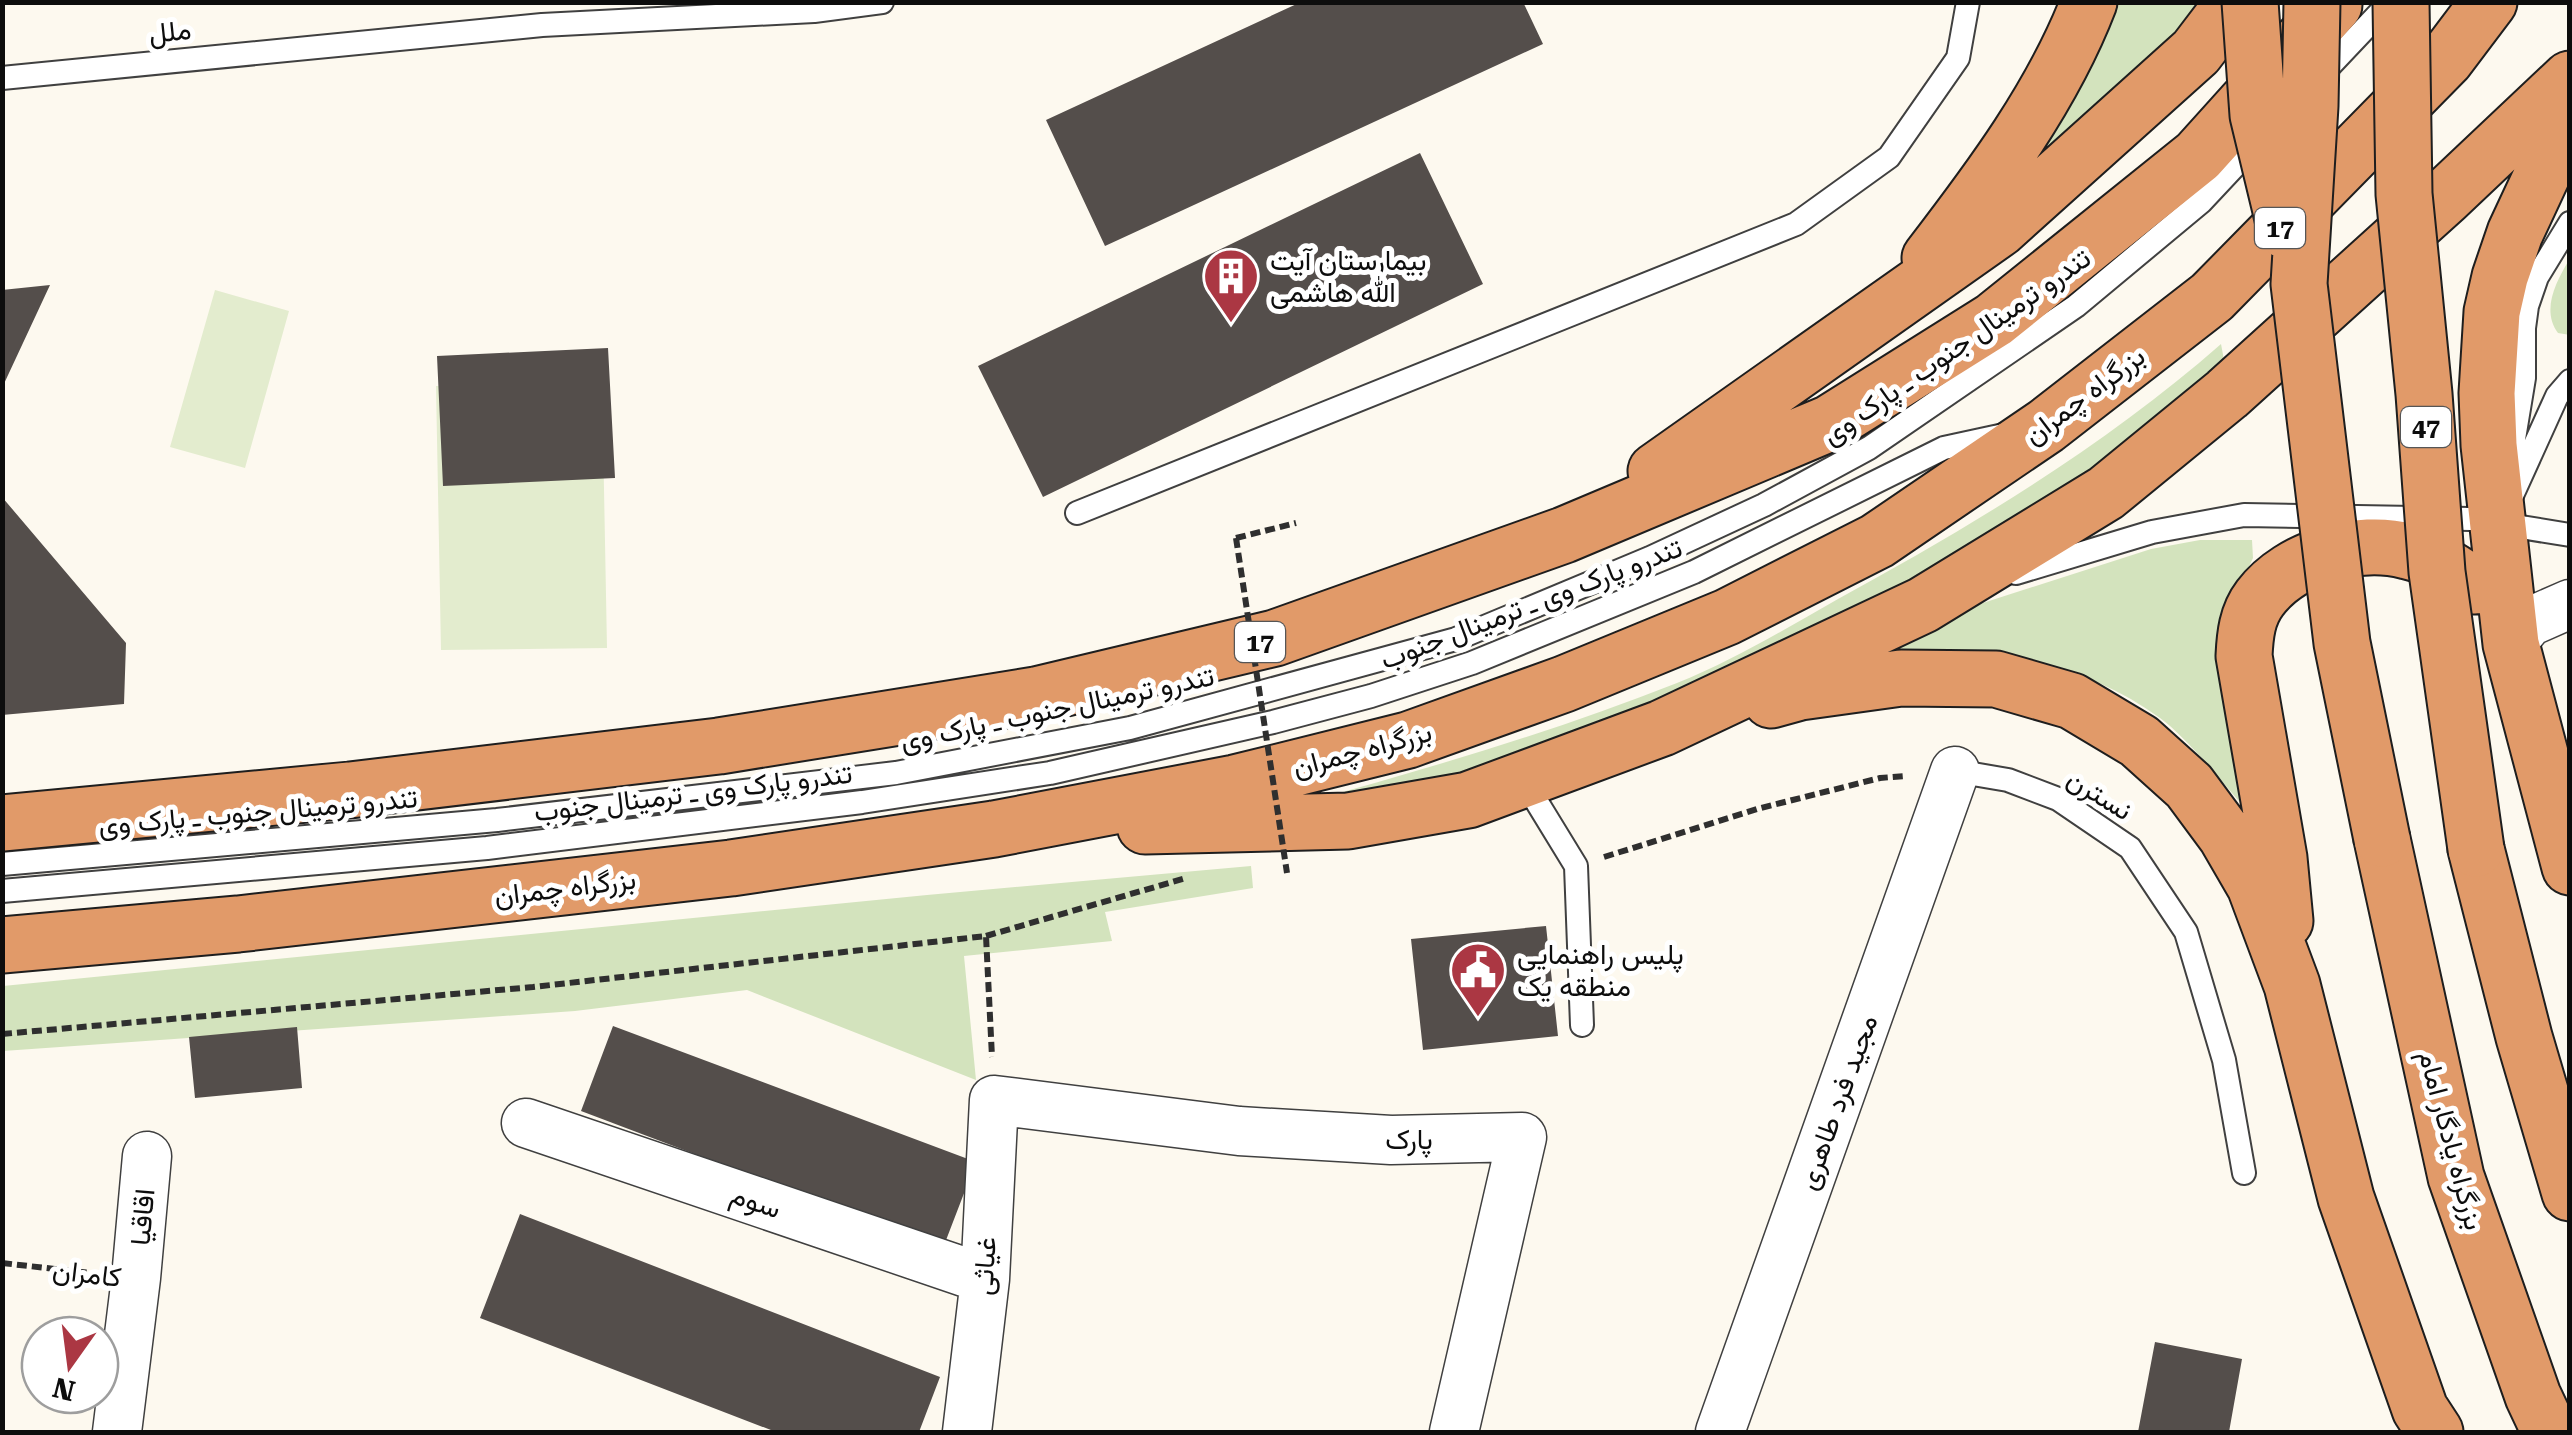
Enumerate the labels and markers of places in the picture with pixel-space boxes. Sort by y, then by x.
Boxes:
place label: بیمارستان آیت الله هاشمی [1270,244,1427,309]
building icon: بیمارستان آیت الله هاشمی [1201,246,1261,325]
place label: پلیس راهنمایی منطقه یک [1517,938,1684,1003]
public building icon: پلیس راهنمایی منطقه یک [1448,940,1508,1019]

